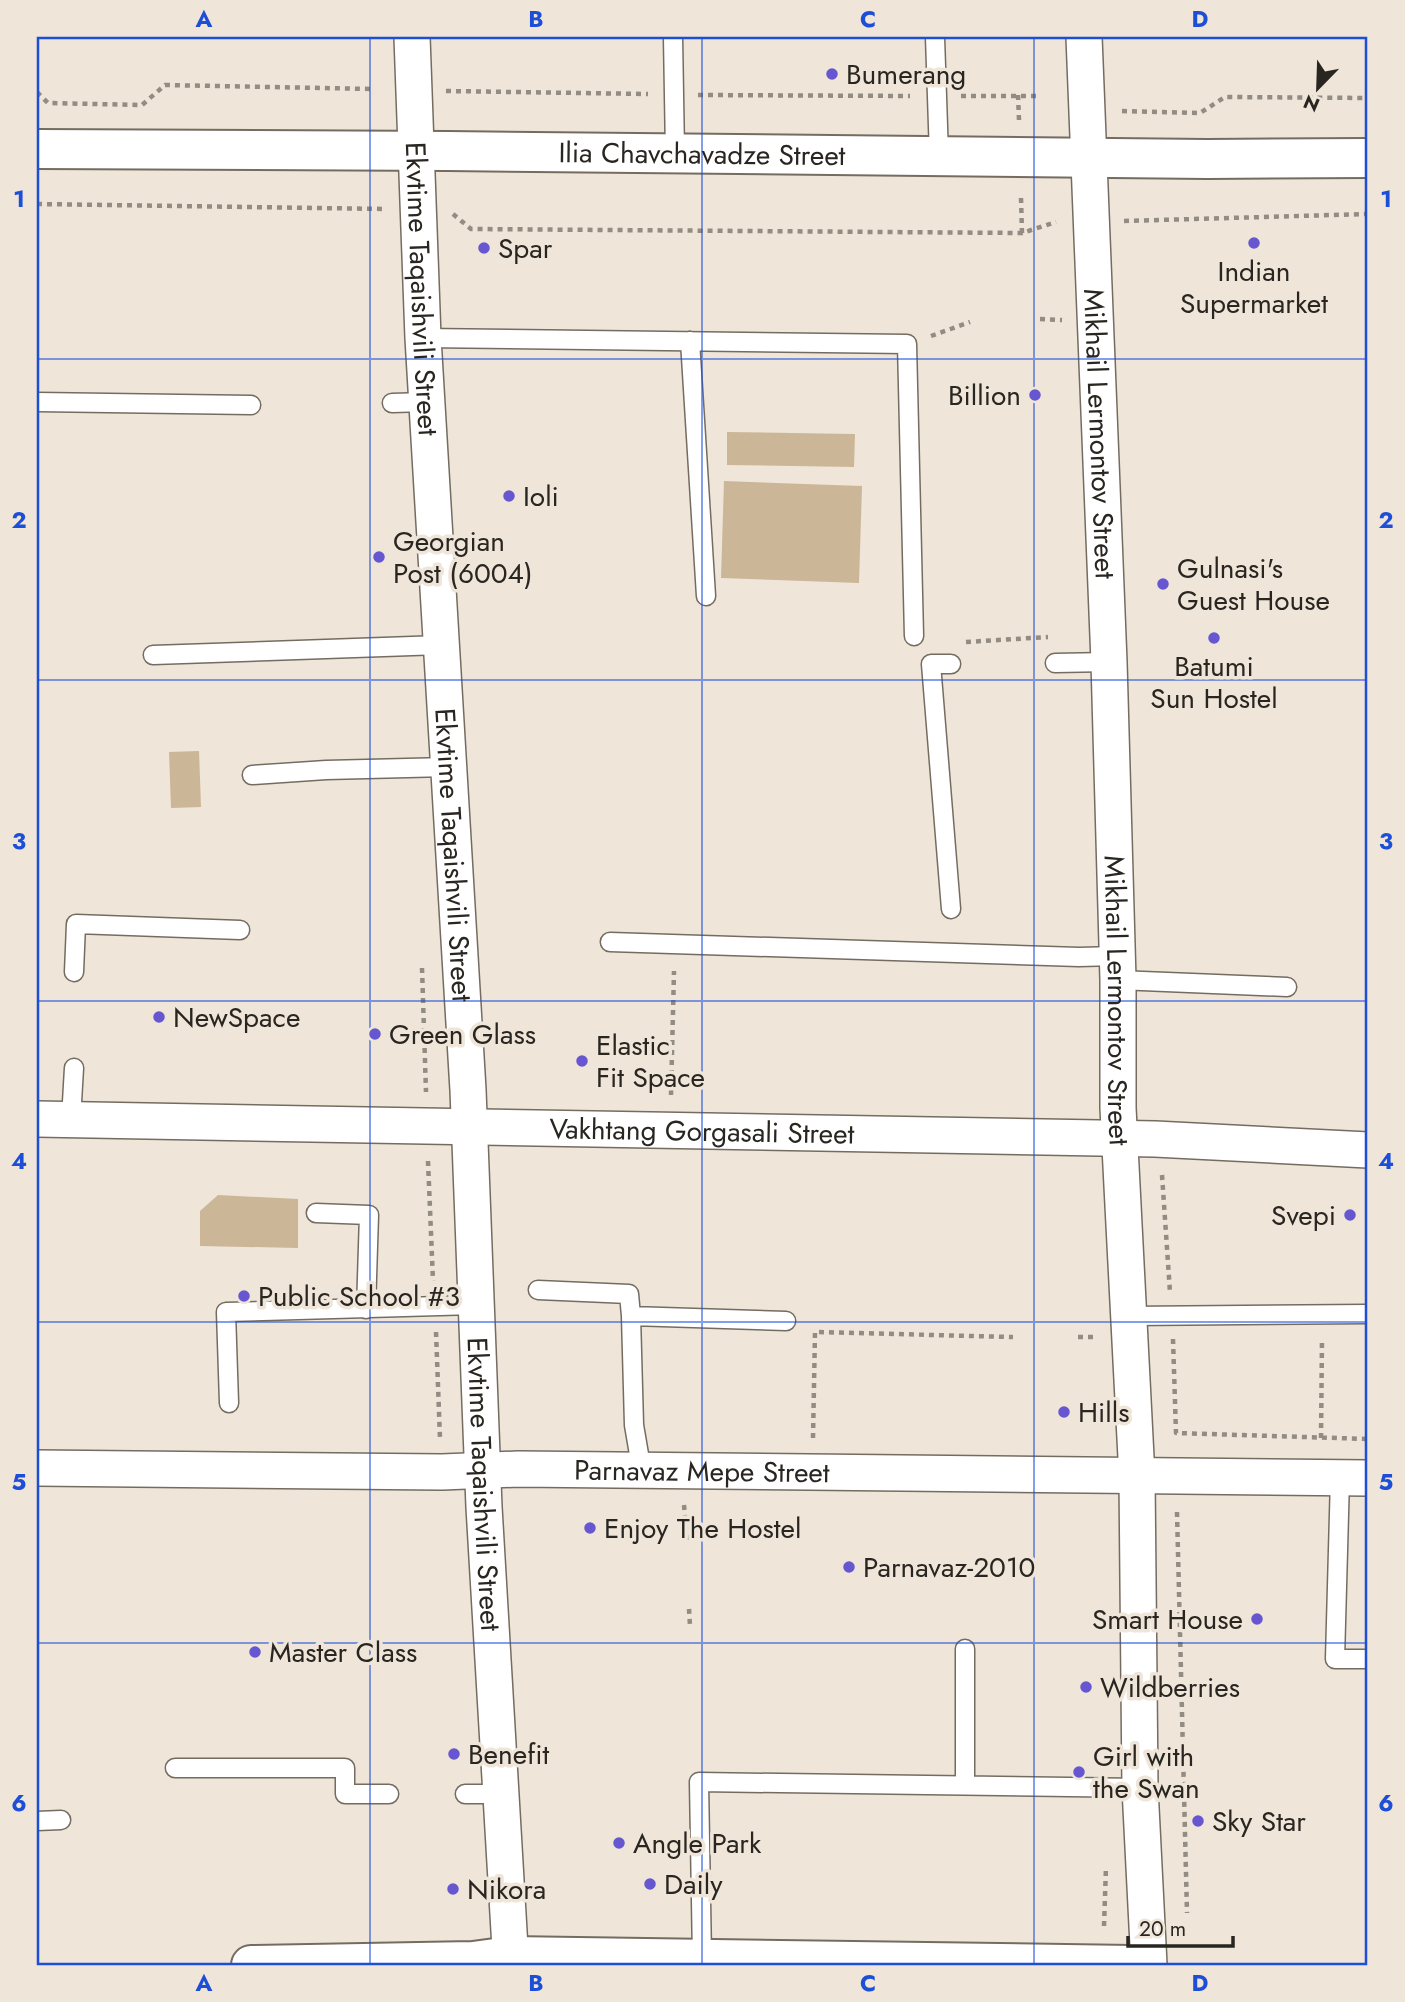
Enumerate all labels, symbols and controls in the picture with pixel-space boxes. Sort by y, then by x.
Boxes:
text: A [195,2,213,36]
text: B [528,2,544,36]
text: C [860,2,876,36]
text: D [1192,2,1209,36]
north arrow [1282,52,1352,122]
place label: Bumerang [846,54,966,95]
marker: Bumerang [824,66,840,82]
text: N [1299,88,1324,119]
street label: Ilia Chavchavadze Street [558,132,846,176]
street label: Ekvtime Taqaishvili Street [395,141,449,437]
text: 1 [13,182,25,216]
text: 1 [1380,182,1392,216]
place label: Spar [498,228,553,269]
marker: Indian Supermarket [1246,235,1262,251]
marker: Spar [476,240,492,256]
place label: Indian Supermarket [1180,251,1328,324]
street label: Mikhail Lermontov Street [1073,288,1126,580]
place label: Billion [948,375,1021,416]
marker: Billion [1027,387,1043,403]
place label: Ioli [523,476,559,517]
marker: Ioli [501,488,517,504]
text: 2 [11,503,27,537]
text: 2 [1378,503,1394,537]
place label: Georgian Post (6004) [393,521,533,594]
place label: Gulnasi's Guest House [1177,548,1330,621]
marker: Georgian Post (6004) [371,549,387,565]
marker: Gulnasi's Guest House [1155,576,1171,592]
marker: Batumi Sun Hostel [1206,630,1222,646]
place label: Batumi Sun Hostel [1150,646,1278,719]
street label: Ekvtime Taqaishvili Street [424,707,483,1003]
text: 3 [12,824,26,858]
text: 3 [1379,824,1393,858]
street label: Mikhail Lermontov Street [1093,855,1140,1147]
place label: NewSpace [173,997,300,1038]
marker: NewSpace [151,1009,167,1025]
place label: Green Glass [389,1014,536,1055]
place label: Elastic Fit Space [596,1025,705,1098]
marker: Green Glass [367,1026,383,1042]
marker: Elastic Fit Space [574,1053,590,1069]
street label: Vakhtang Gorgasali Street [549,1108,855,1155]
text: 4 [11,1144,27,1178]
text: 4 [1378,1144,1394,1178]
place label: Svepi [1271,1195,1336,1236]
marker: Svepi [1342,1207,1358,1223]
place label: Public School #3 [258,1276,460,1317]
marker: Public School #3 [236,1288,252,1304]
street label: Ekvtime Taqaishvili Street [457,1336,511,1632]
place label: Hills [1078,1392,1129,1433]
marker: Hills [1056,1404,1072,1420]
street label: Parnavaz Mepe Street [574,1450,830,1493]
text: 5 [12,1465,26,1499]
text: 5 [1379,1465,1393,1499]
place label: Enjoy The Hostel [604,1508,801,1549]
marker: Enjoy The Hostel [582,1520,598,1536]
place label: Parnavaz-2010 [863,1547,1035,1588]
marker: Parnavaz-2010 [841,1559,857,1575]
place label: Smart House [1092,1599,1243,1640]
marker: Smart House [1249,1611,1265,1627]
place label: Master Class [269,1632,417,1673]
marker: Master Class [247,1644,263,1660]
place label: Wildberries [1100,1667,1240,1708]
marker: Wildberries [1078,1679,1094,1695]
place label: Benefit [468,1734,549,1775]
place label: Girl with the Swan [1093,1736,1200,1809]
marker: Benefit [446,1746,462,1762]
marker: Girl with the Swan [1071,1764,1087,1780]
text: 6 [11,1786,27,1820]
text: 6 [1378,1786,1394,1820]
place label: Sky Star [1212,1801,1306,1842]
marker: Sky Star [1190,1813,1206,1829]
place label: Angle Park [633,1823,762,1864]
marker: Angle Park [611,1835,627,1851]
place label: Daily [664,1864,723,1905]
place label: Nikora [467,1869,546,1910]
marker: Daily [642,1876,658,1892]
marker: Nikora [445,1881,461,1897]
scale bar [1128,1904,1234,1948]
text: 20 m [1139,1914,1186,1944]
text: A [195,1966,213,2000]
text: B [528,1966,544,2000]
text: C [860,1966,876,2000]
text: D [1192,1966,1209,2000]

